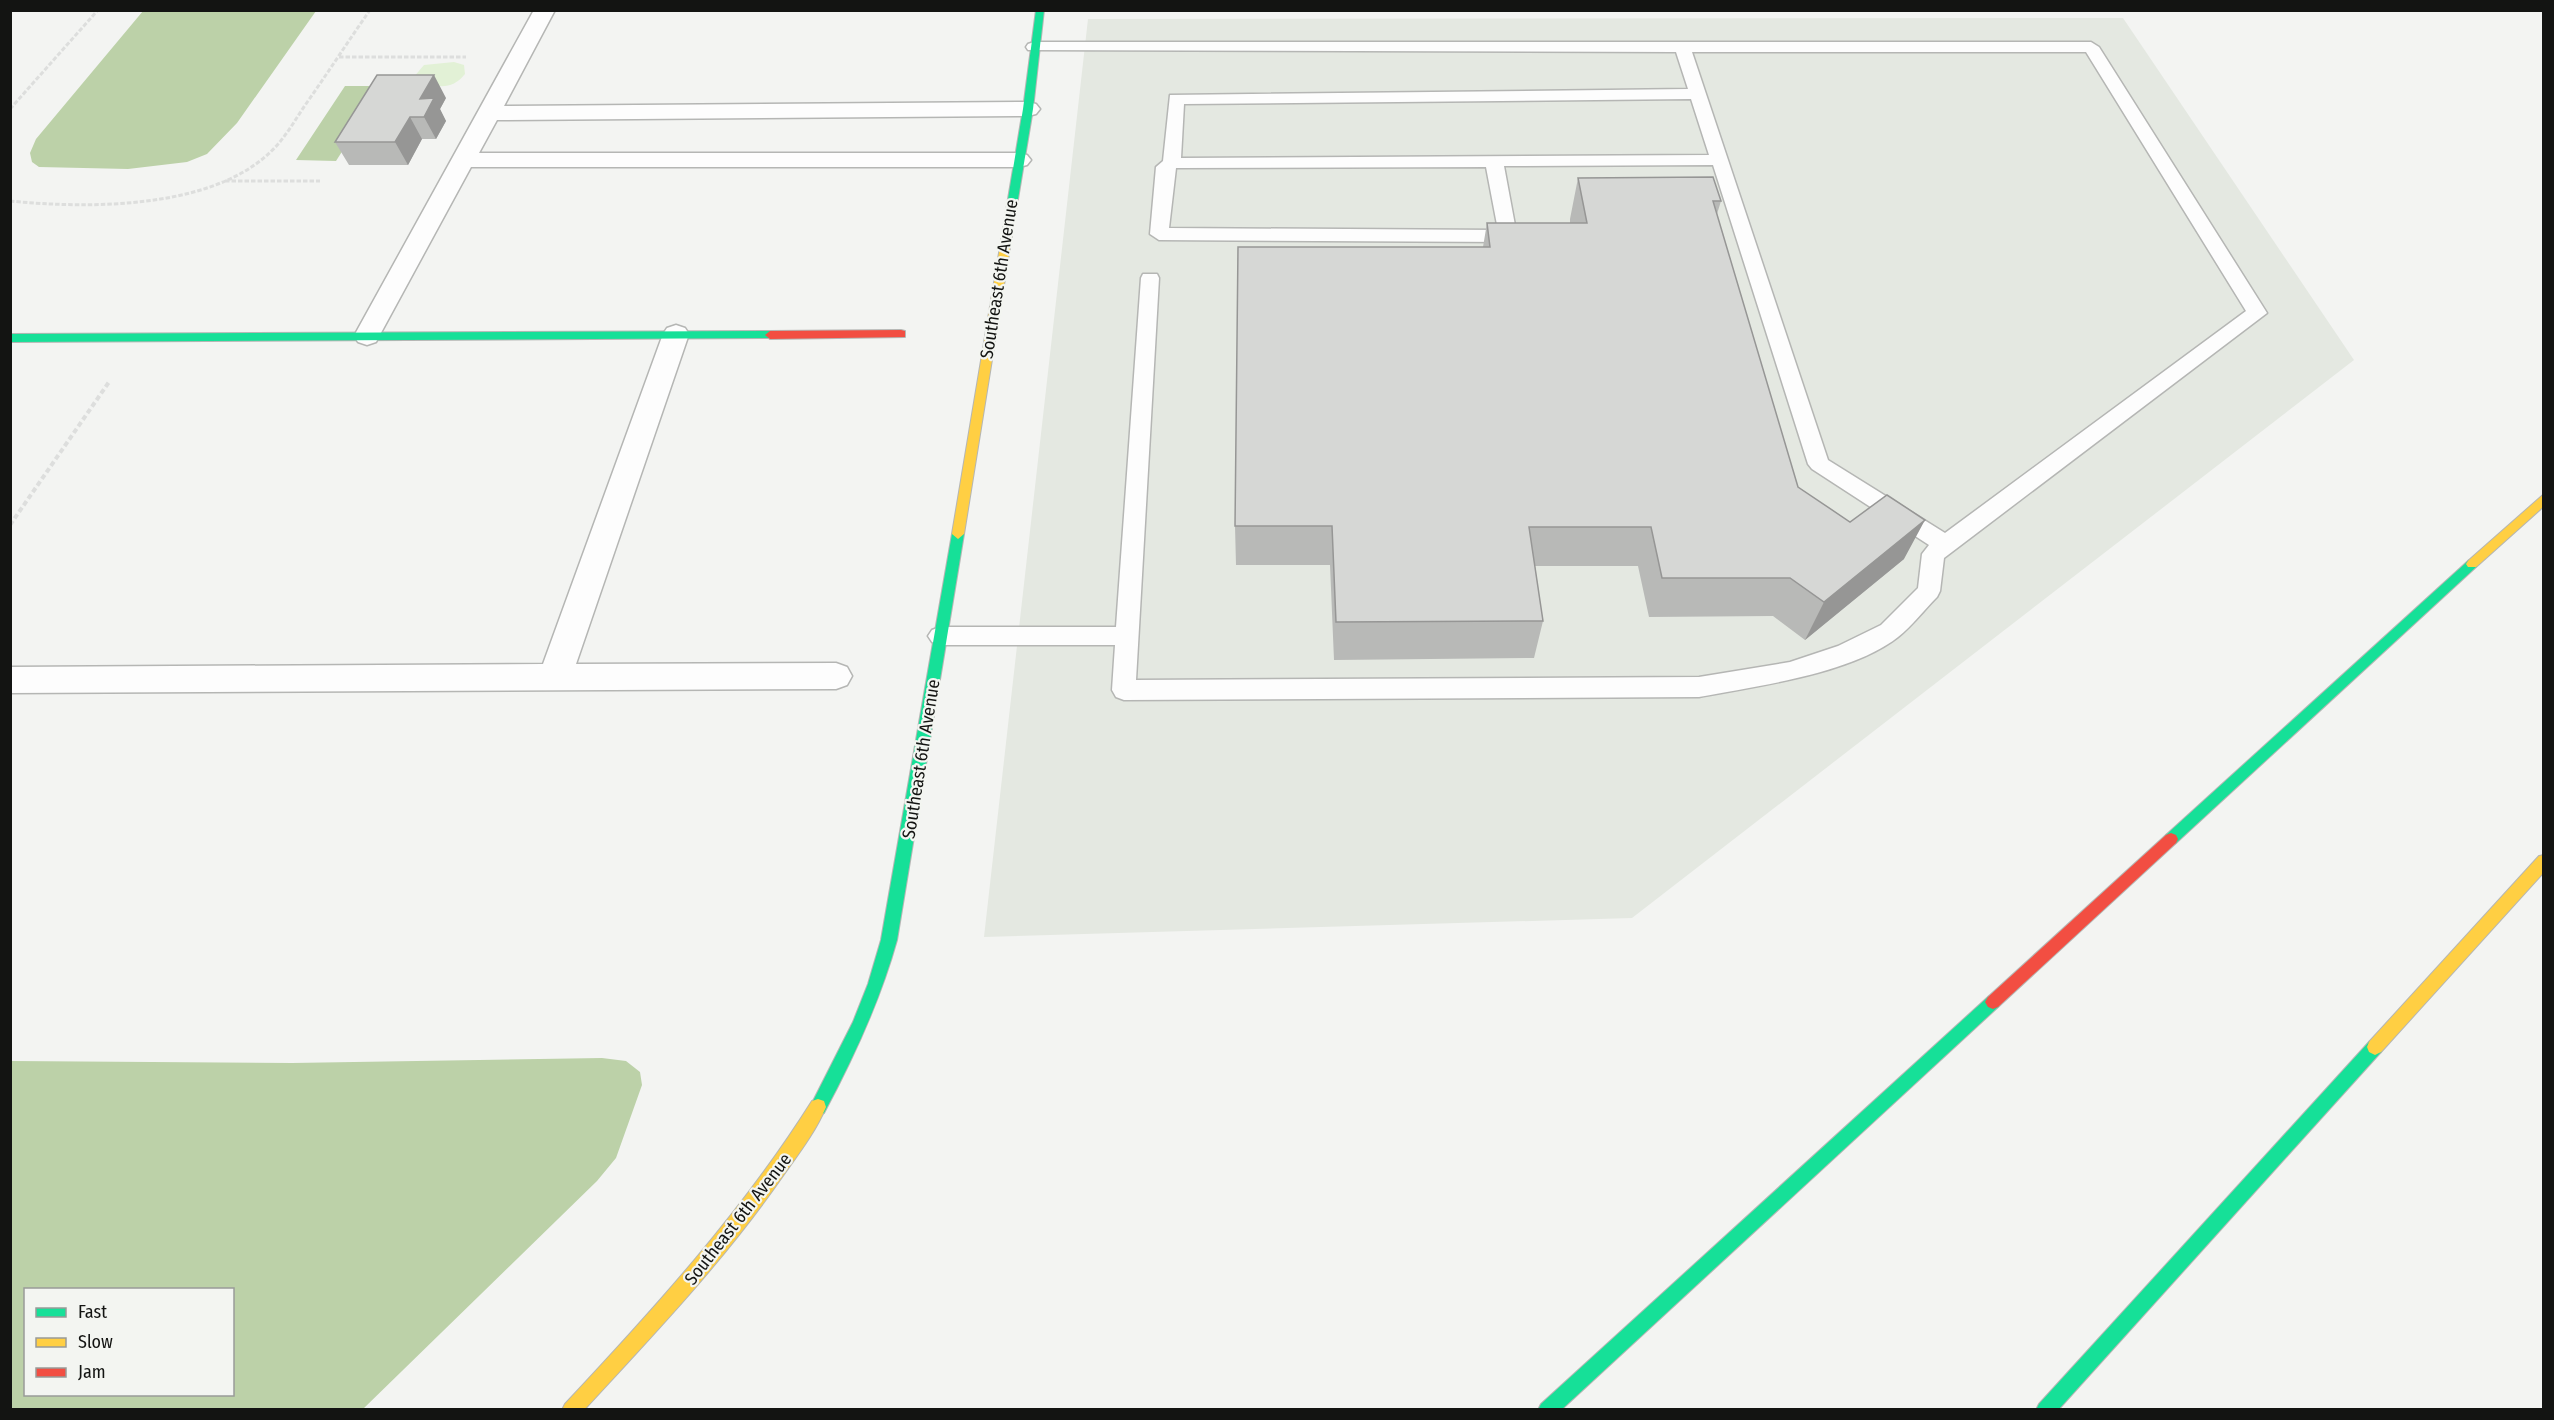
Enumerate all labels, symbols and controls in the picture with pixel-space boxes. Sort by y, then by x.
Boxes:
street label: Southeast 6th Avenue [976,198,1022,360]
street label: Southeast 6th Avenue [898,678,944,840]
street label: Southeast 6th Avenue [680,1149,796,1289]
legend [24,1288,234,1396]
text: Fast [78,1301,107,1323]
text: Slow [78,1331,113,1353]
text: Jam [78,1361,106,1383]

